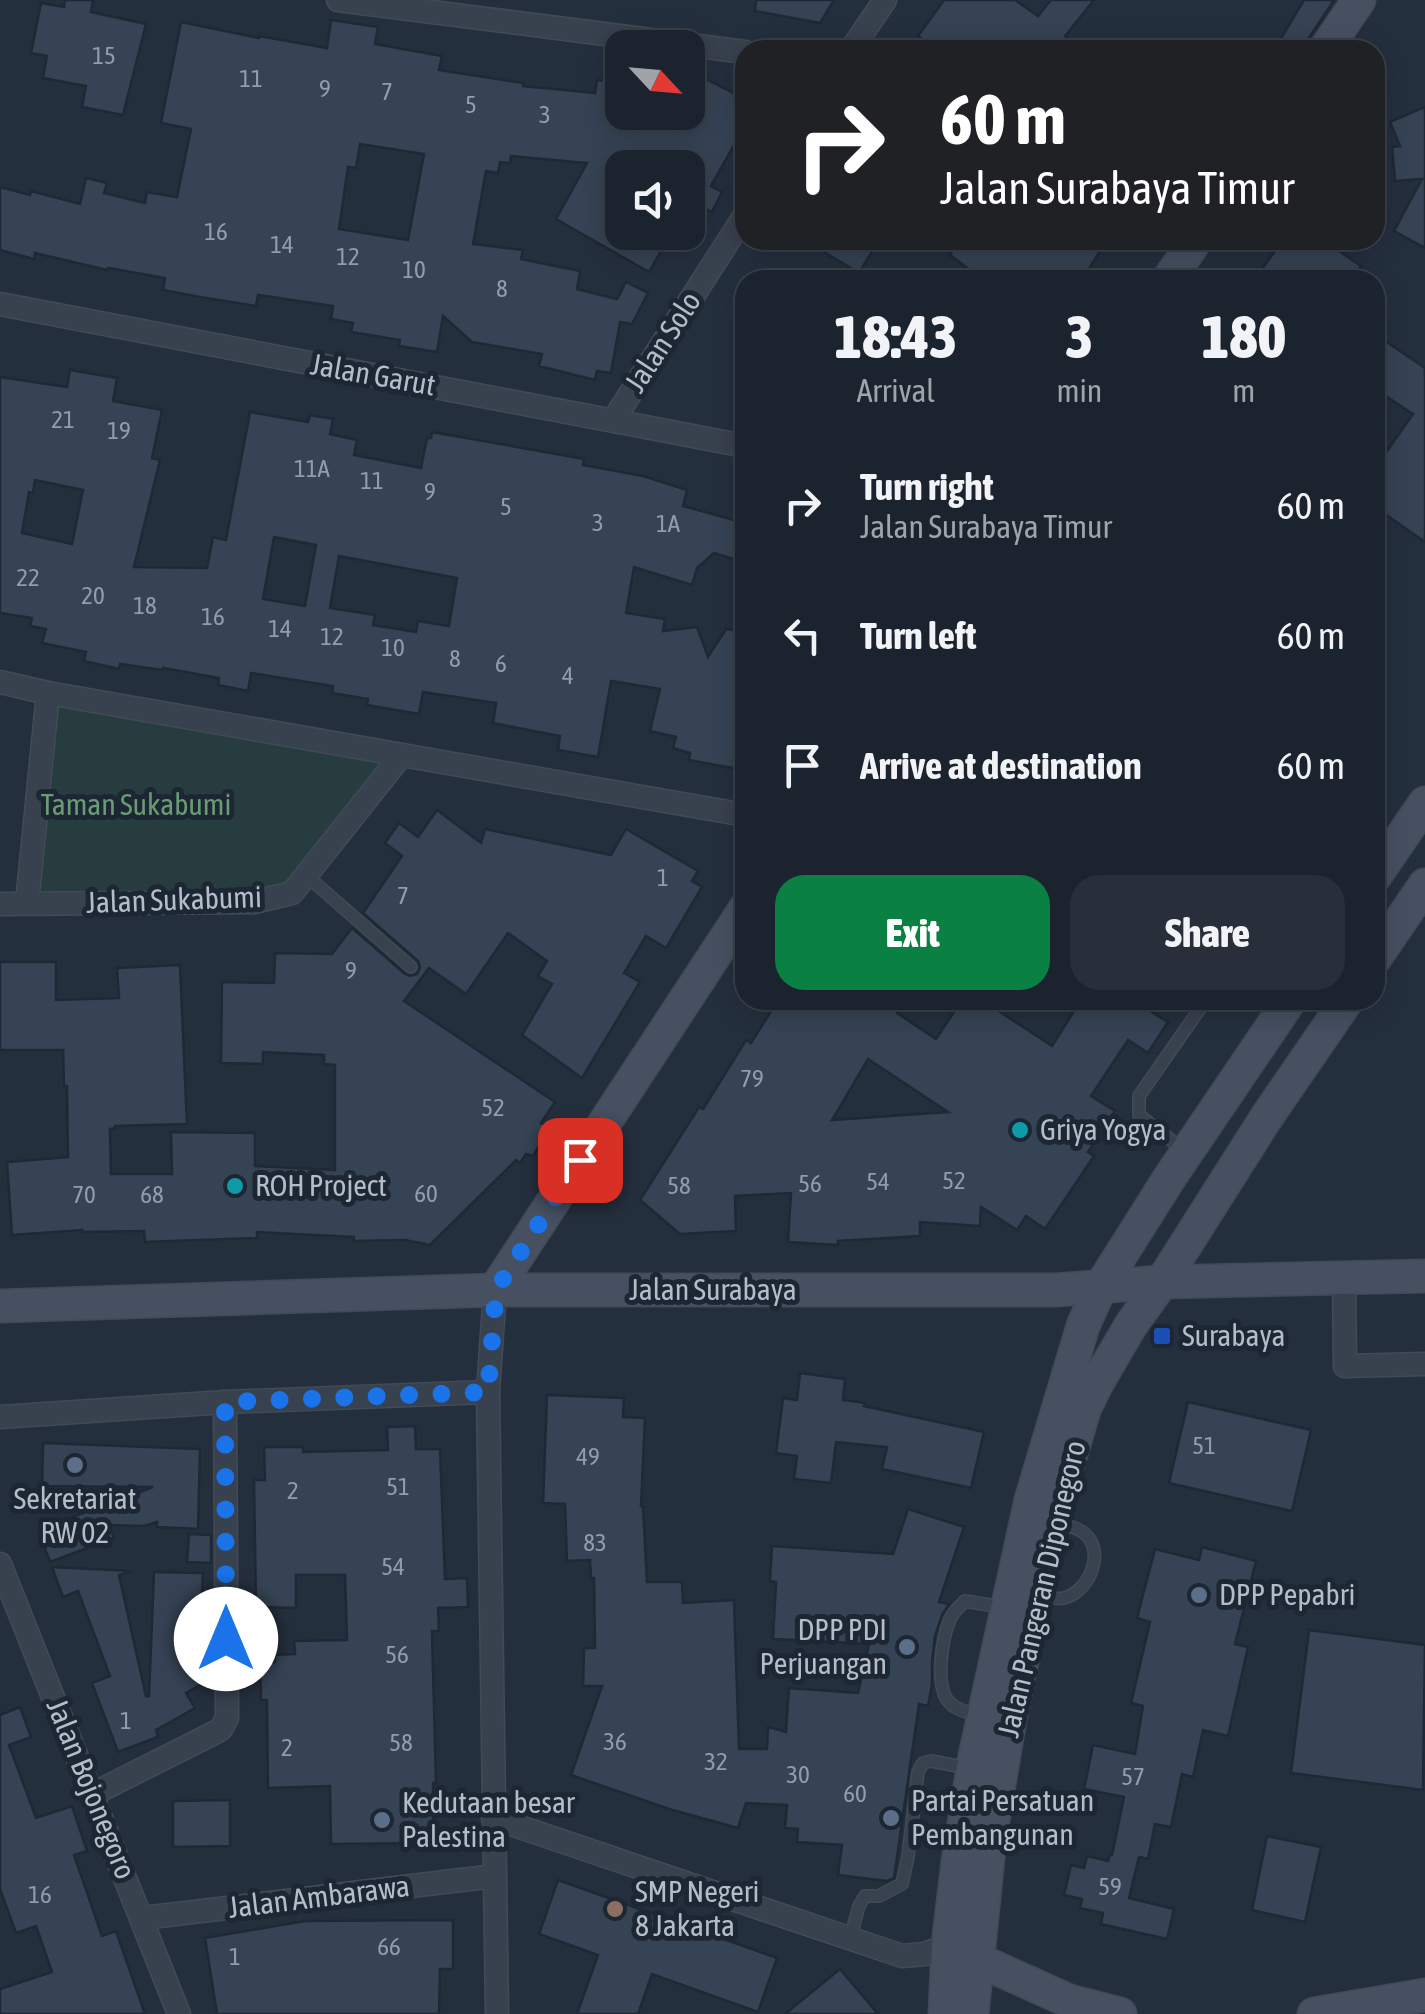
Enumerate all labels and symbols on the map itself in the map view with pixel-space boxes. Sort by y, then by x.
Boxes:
north arrow [605,30,705,130]
house number: 15 [92,41,116,69]
house number: 11 [239,64,263,92]
house number: 9 [319,74,331,102]
house number: 7 [381,77,393,105]
house number: 5 [465,90,477,118]
house number: 3 [539,100,551,128]
house number: 16 [204,217,228,245]
house number: 14 [270,230,294,258]
house number: 12 [336,242,360,270]
house number: 10 [402,255,426,283]
house number: 8 [496,274,508,302]
street label: Jalan Solo [617,285,707,398]
street label: Jalan Garut [308,346,438,402]
house number: 21 [51,405,75,433]
house number: 19 [107,416,131,444]
house number: 11A [294,454,331,482]
house number: 11 [360,466,384,494]
house number: 9 [424,477,436,505]
house number: 5 [500,492,512,520]
house number: 3 [592,508,604,536]
house number: 1A [656,509,681,537]
house number: 22 [16,563,40,591]
house number: 20 [81,581,105,609]
house number: 18 [133,591,157,619]
house number: 16 [201,602,225,630]
house number: 14 [268,614,292,642]
house number: 12 [320,622,344,650]
house number: 10 [381,633,405,661]
house number: 8 [449,644,461,672]
house number: 6 [495,649,507,677]
house number: 4 [562,661,574,689]
park label: Taman Sukabumi [41,787,231,821]
house number: 1 [657,863,669,891]
street label: Jalan Sukabumi [86,879,262,919]
house number: 7 [397,881,409,909]
house number: 9 [345,956,357,984]
house number: 79 [740,1064,764,1092]
house number: 52 [481,1093,505,1121]
place label: Griya Yogya [1040,1112,1166,1146]
pin [538,1118,623,1203]
marker: Griya Yogya [1009,1119,1031,1141]
house number: 52 [942,1166,966,1194]
house number: 54 [866,1167,890,1195]
place label: ROH Project [255,1168,387,1202]
house number: 56 [798,1169,822,1197]
house number: 58 [667,1171,691,1199]
marker: ROH Project [224,1175,246,1197]
house number: 60 [414,1179,438,1207]
house number: 70 [72,1180,96,1208]
house number: 68 [140,1180,164,1208]
street label: Jalan Surabaya [629,1272,797,1306]
place label: Surabaya [1182,1318,1285,1352]
marker: Surabaya [1151,1325,1173,1347]
house number: 51 [1192,1431,1216,1459]
street label: Jalan Pangeran Diponegoro [990,1437,1092,1740]
house number: 49 [576,1442,600,1470]
marker: Sekretariat RW 02 [64,1454,86,1476]
house number: 51 [386,1472,410,1500]
house number: 2 [287,1476,299,1504]
place label: Sekretariat RW 02 [14,1481,136,1549]
house number: 83 [583,1528,607,1556]
house number: 54 [381,1552,405,1580]
place label: DPP Pepabri [1219,1577,1355,1611]
marker: DPP Pepabri [1188,1584,1210,1606]
position arrow [174,1587,278,1691]
place label: DPP PDI Perjuangan [759,1612,887,1680]
marker: DPP PDI Perjuangan [896,1636,918,1658]
house number: 56 [385,1640,409,1668]
street label: Jalan Bojonegoro [40,1694,143,1884]
house number: 1 [120,1706,132,1734]
house number: 36 [603,1727,627,1755]
house number: 58 [389,1728,413,1756]
house number: 2 [281,1733,293,1761]
house number: 32 [704,1747,728,1775]
house number: 30 [786,1760,810,1788]
house number: 57 [1121,1762,1145,1790]
house number: 60 [843,1779,867,1807]
place label: Partai Persatuan Pembangunan [911,1783,1094,1851]
place label: Kedutaan besar Palestina [402,1785,576,1853]
marker: Partai Persatuan Pembangunan [880,1807,902,1829]
marker: Kedutaan besar Palestina [371,1809,393,1831]
street label: Jalan Ambarawa [226,1868,411,1924]
house number: 59 [1098,1872,1122,1900]
place label: SMP Negeri 8 Jakarta [635,1874,760,1942]
house number: 16 [28,1880,52,1908]
marker: SMP Negeri 8 Jakarta [604,1898,626,1920]
house number: 66 [377,1932,401,1960]
house number: 1 [229,1942,241,1970]

